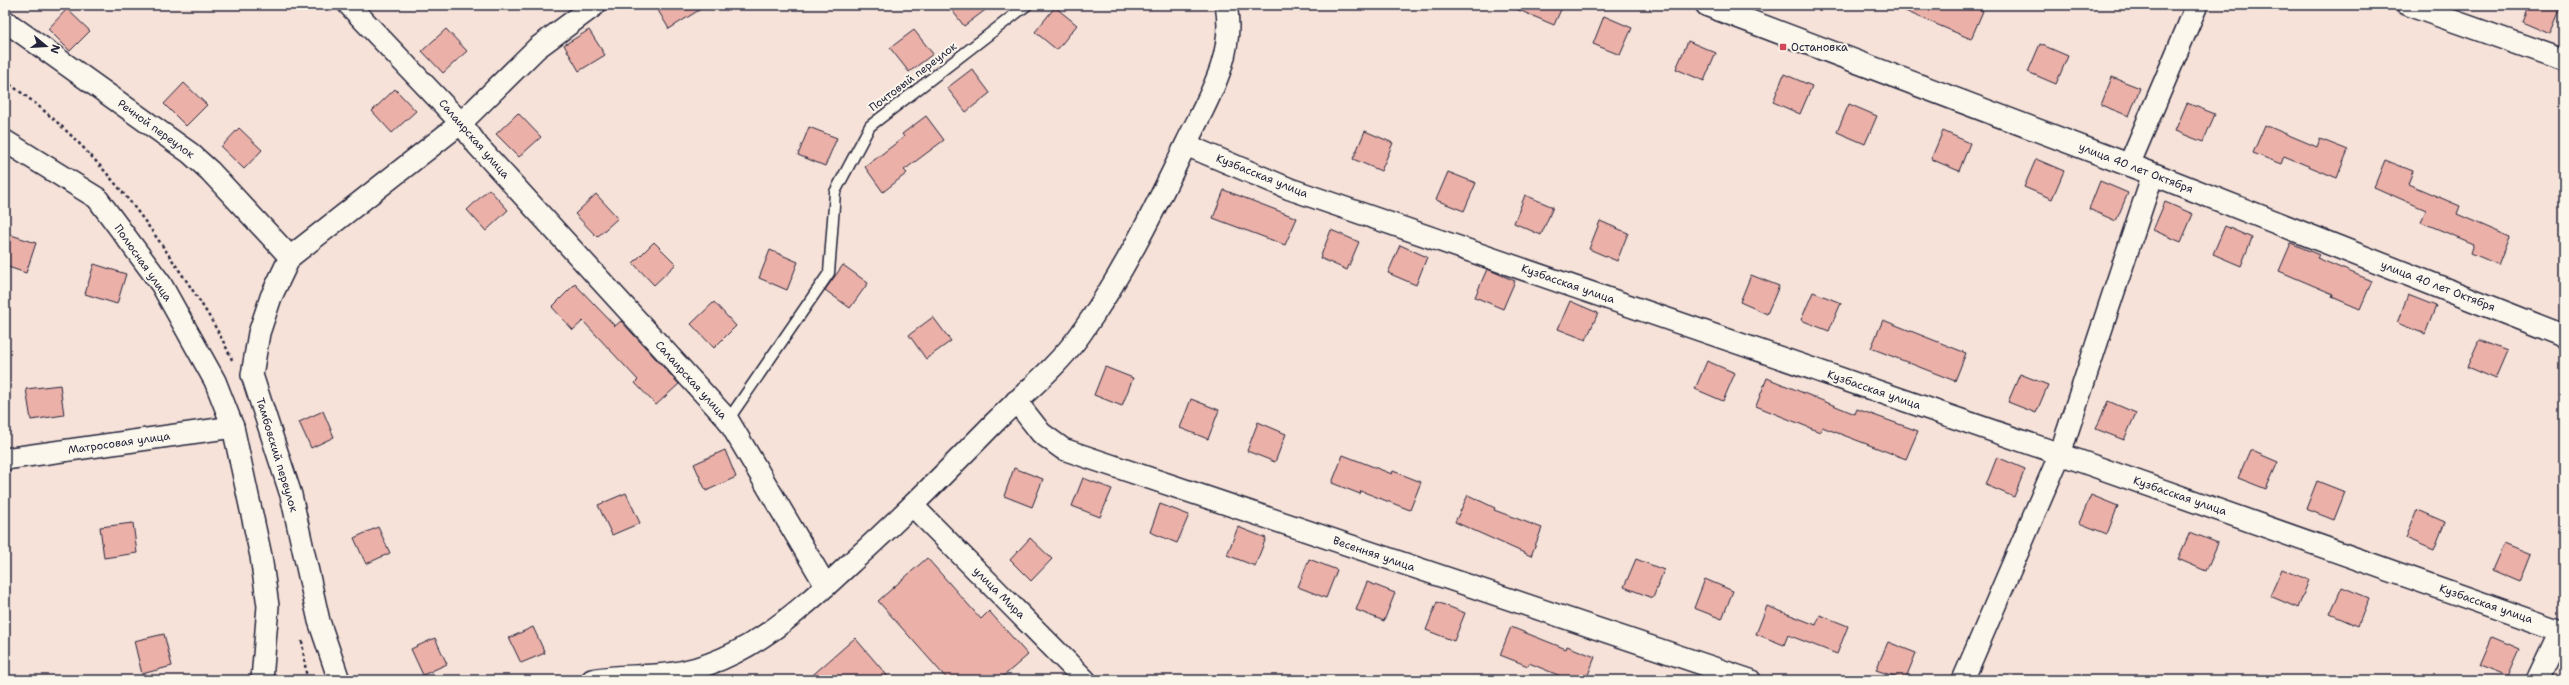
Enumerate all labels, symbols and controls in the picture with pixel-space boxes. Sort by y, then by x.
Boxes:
north arrow [26,26,66,66]
street label: Почтовый переулок [866,39,960,115]
place label: Остановка [1791,40,1848,55]
text: N [46,42,64,56]
marker: Остановка [1778,42,1788,52]
street label: Речной переулок [115,96,198,162]
street label: Салаирская улица [435,96,513,182]
street label: улица 40 лет Октября [2077,139,2195,197]
street label: Кузбасская улица [1214,151,1310,201]
street label: Полюсная улица [111,222,175,305]
street label: улица 40 лет Октября [2379,257,2497,315]
street label: Кузбасская улица [1519,261,1617,307]
street label: Салаирская улица [652,338,730,423]
street label: Кузбасская улица [1825,367,1923,413]
street label: Тамбовский переулок [252,396,302,514]
street label: Матросовая улица [67,428,171,458]
street label: Кузбасская улица [2131,473,2229,519]
street label: Весенняя улица [1331,533,1417,575]
street label: улица Мира [970,564,1028,622]
street label: Кузбасская улица [2437,581,2535,627]

